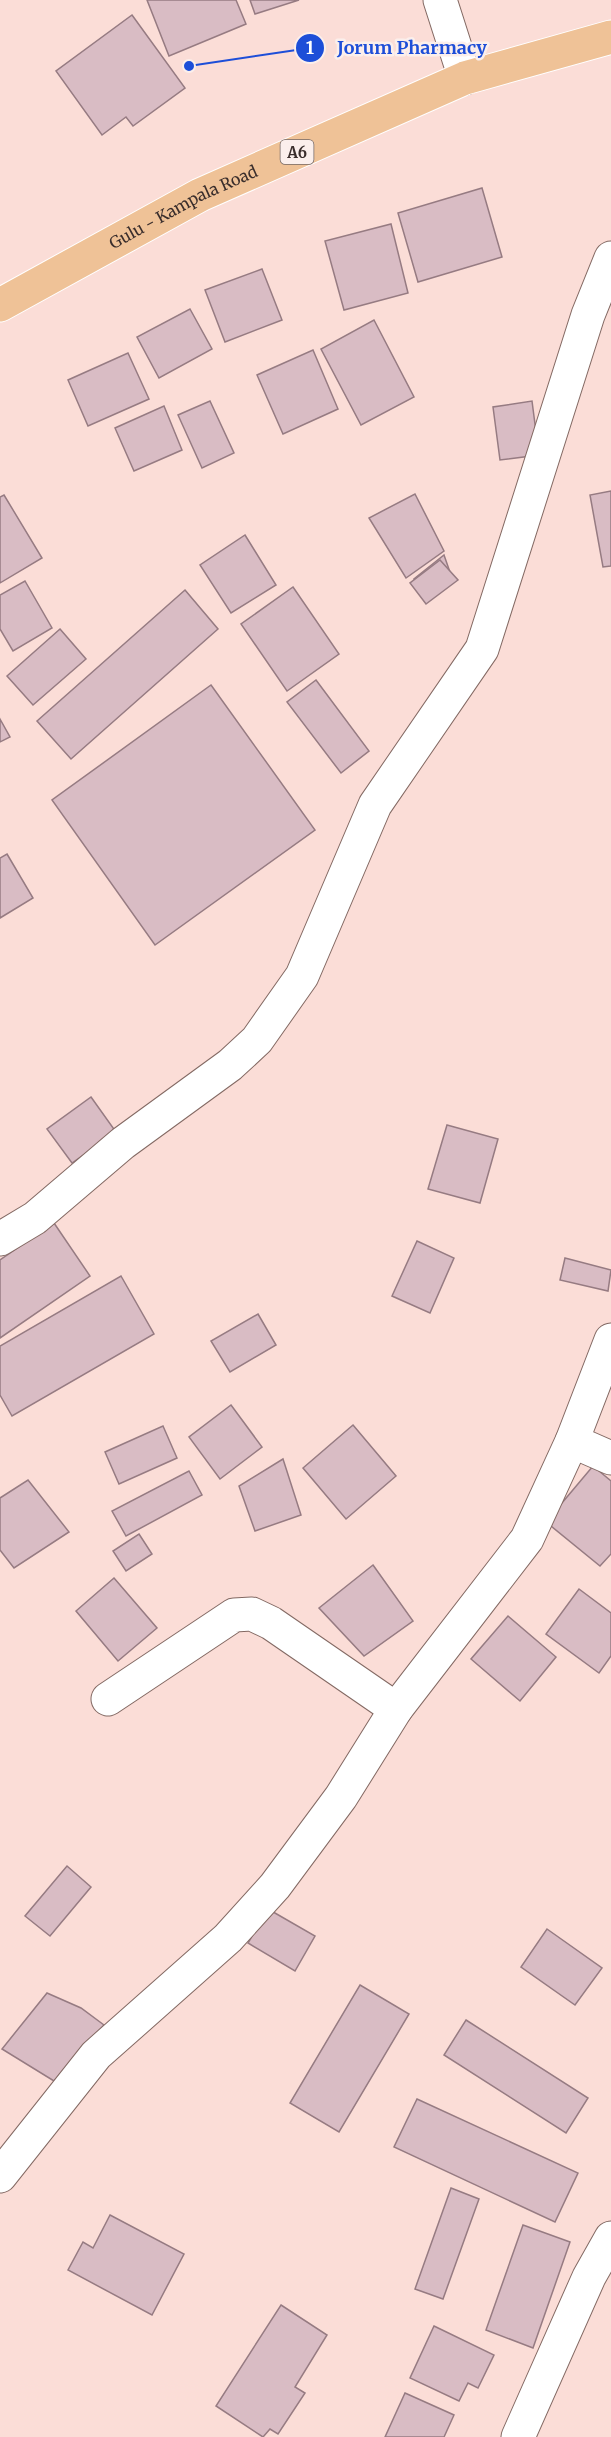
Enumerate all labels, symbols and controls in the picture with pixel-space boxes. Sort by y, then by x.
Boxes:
callout: Jorum Pharmacy [295,30,499,66]
text: 1 [306,36,314,59]
text: Jorum Pharmacy [336,36,487,59]
road number: A6 [280,140,314,164]
street label: Gulu - Kampala Road [106,161,261,253]

